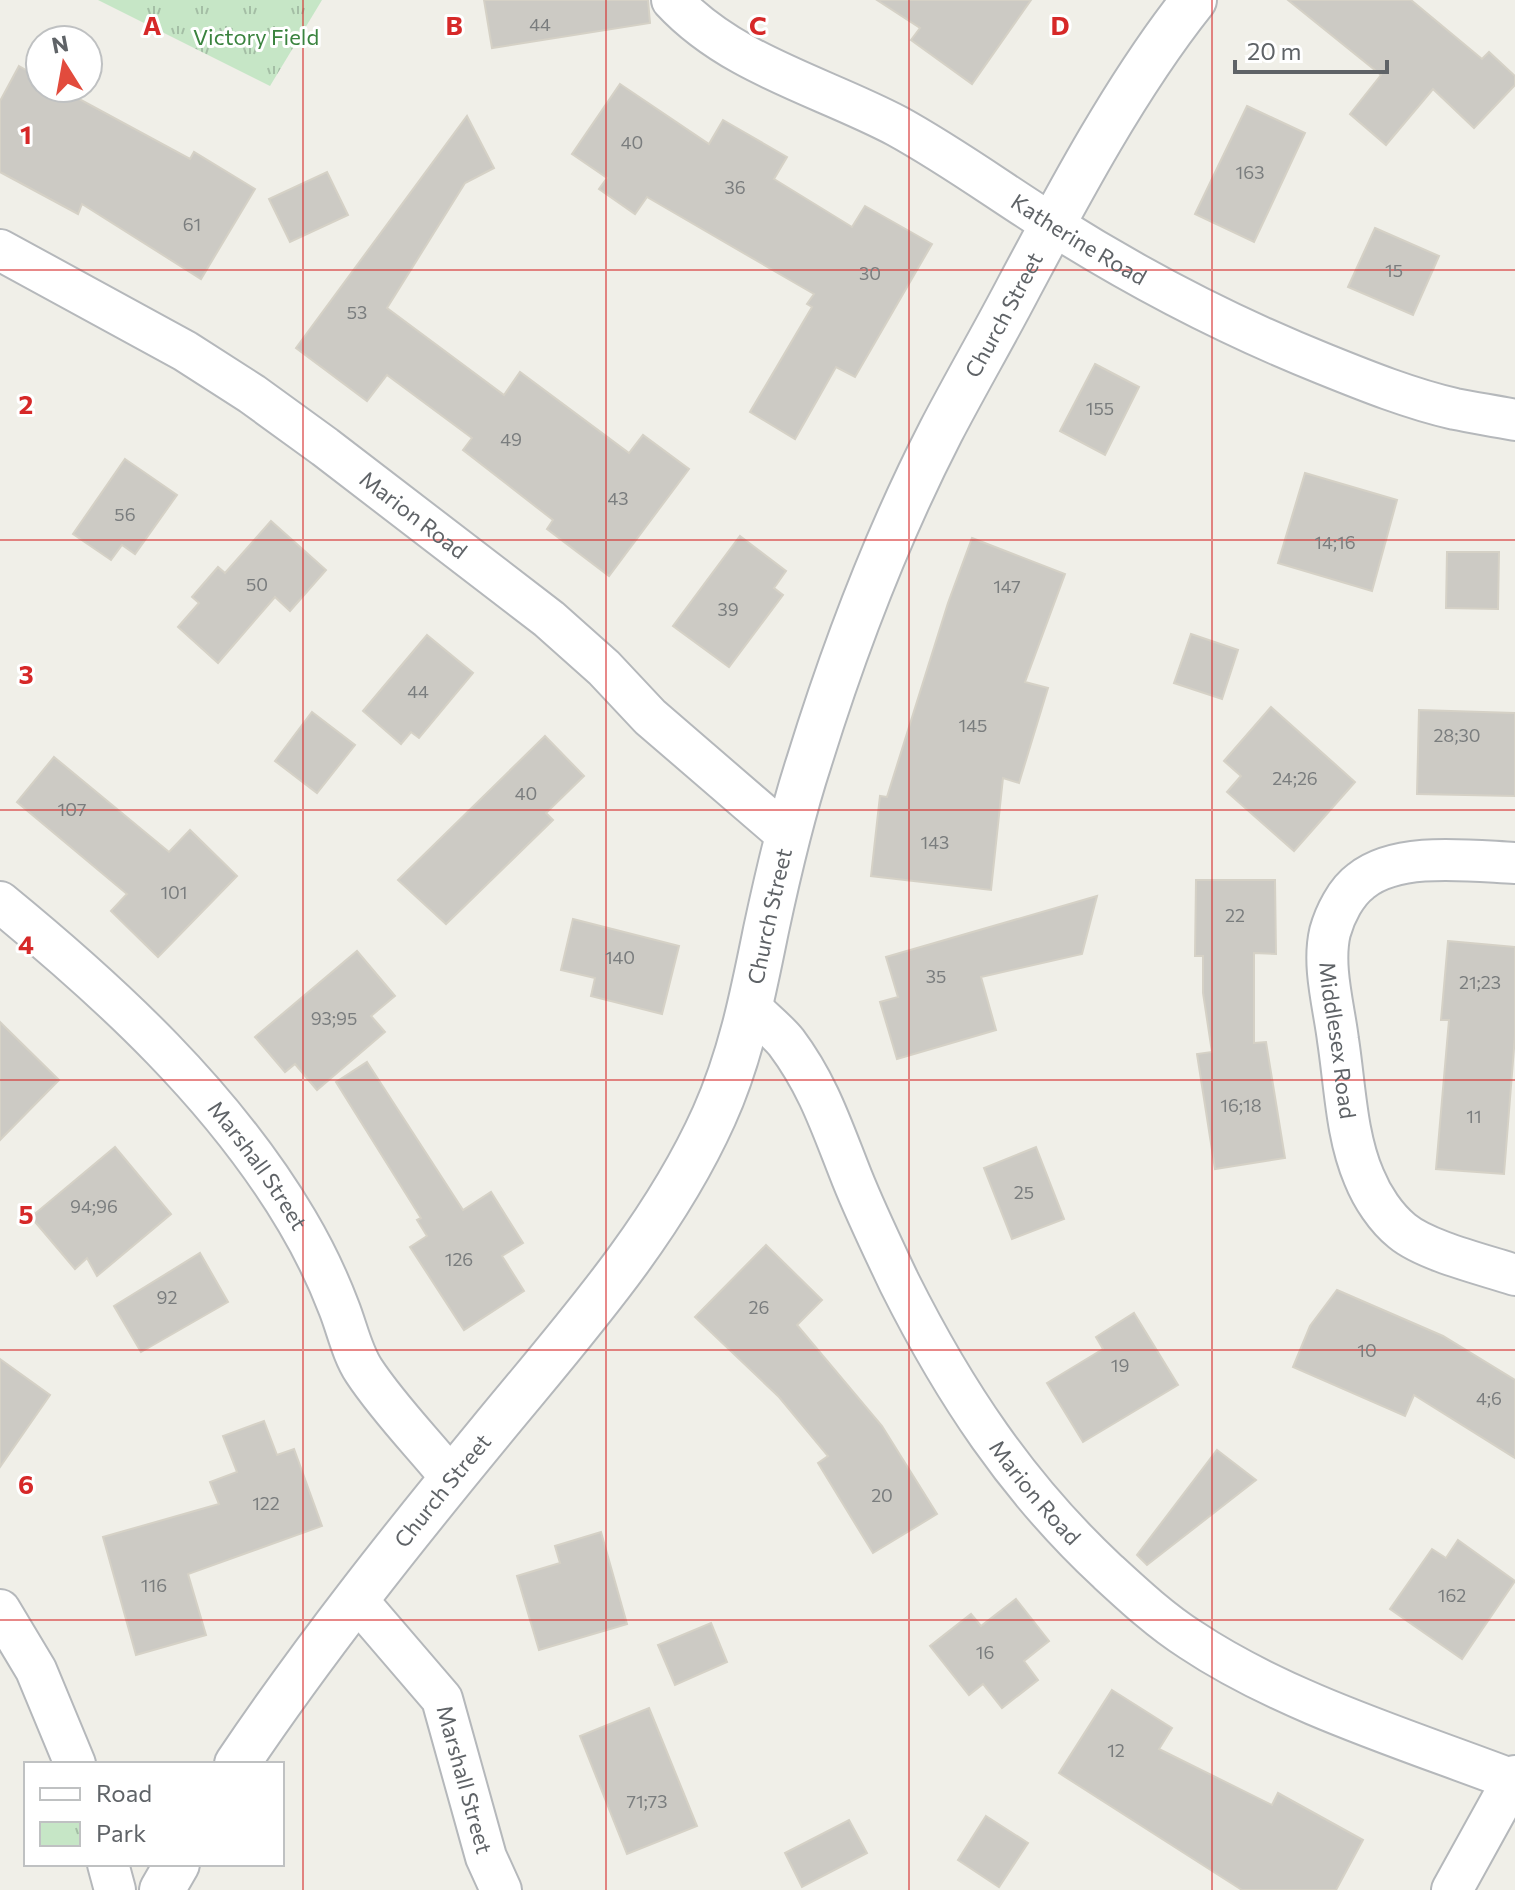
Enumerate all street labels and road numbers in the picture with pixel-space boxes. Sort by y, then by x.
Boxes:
street label: Katherine Road [1006,188,1152,290]
street label: Church Street [959,247,1048,382]
street label: Marion Road [355,465,473,564]
street label: Church Street [741,845,797,986]
street label: Middlesex Road [1314,961,1362,1121]
street label: Marshall Street [203,1095,313,1235]
street label: Church Street [388,1428,496,1553]
street label: Marion Road [984,1435,1087,1550]
street label: Marshall Street [431,1702,498,1856]

